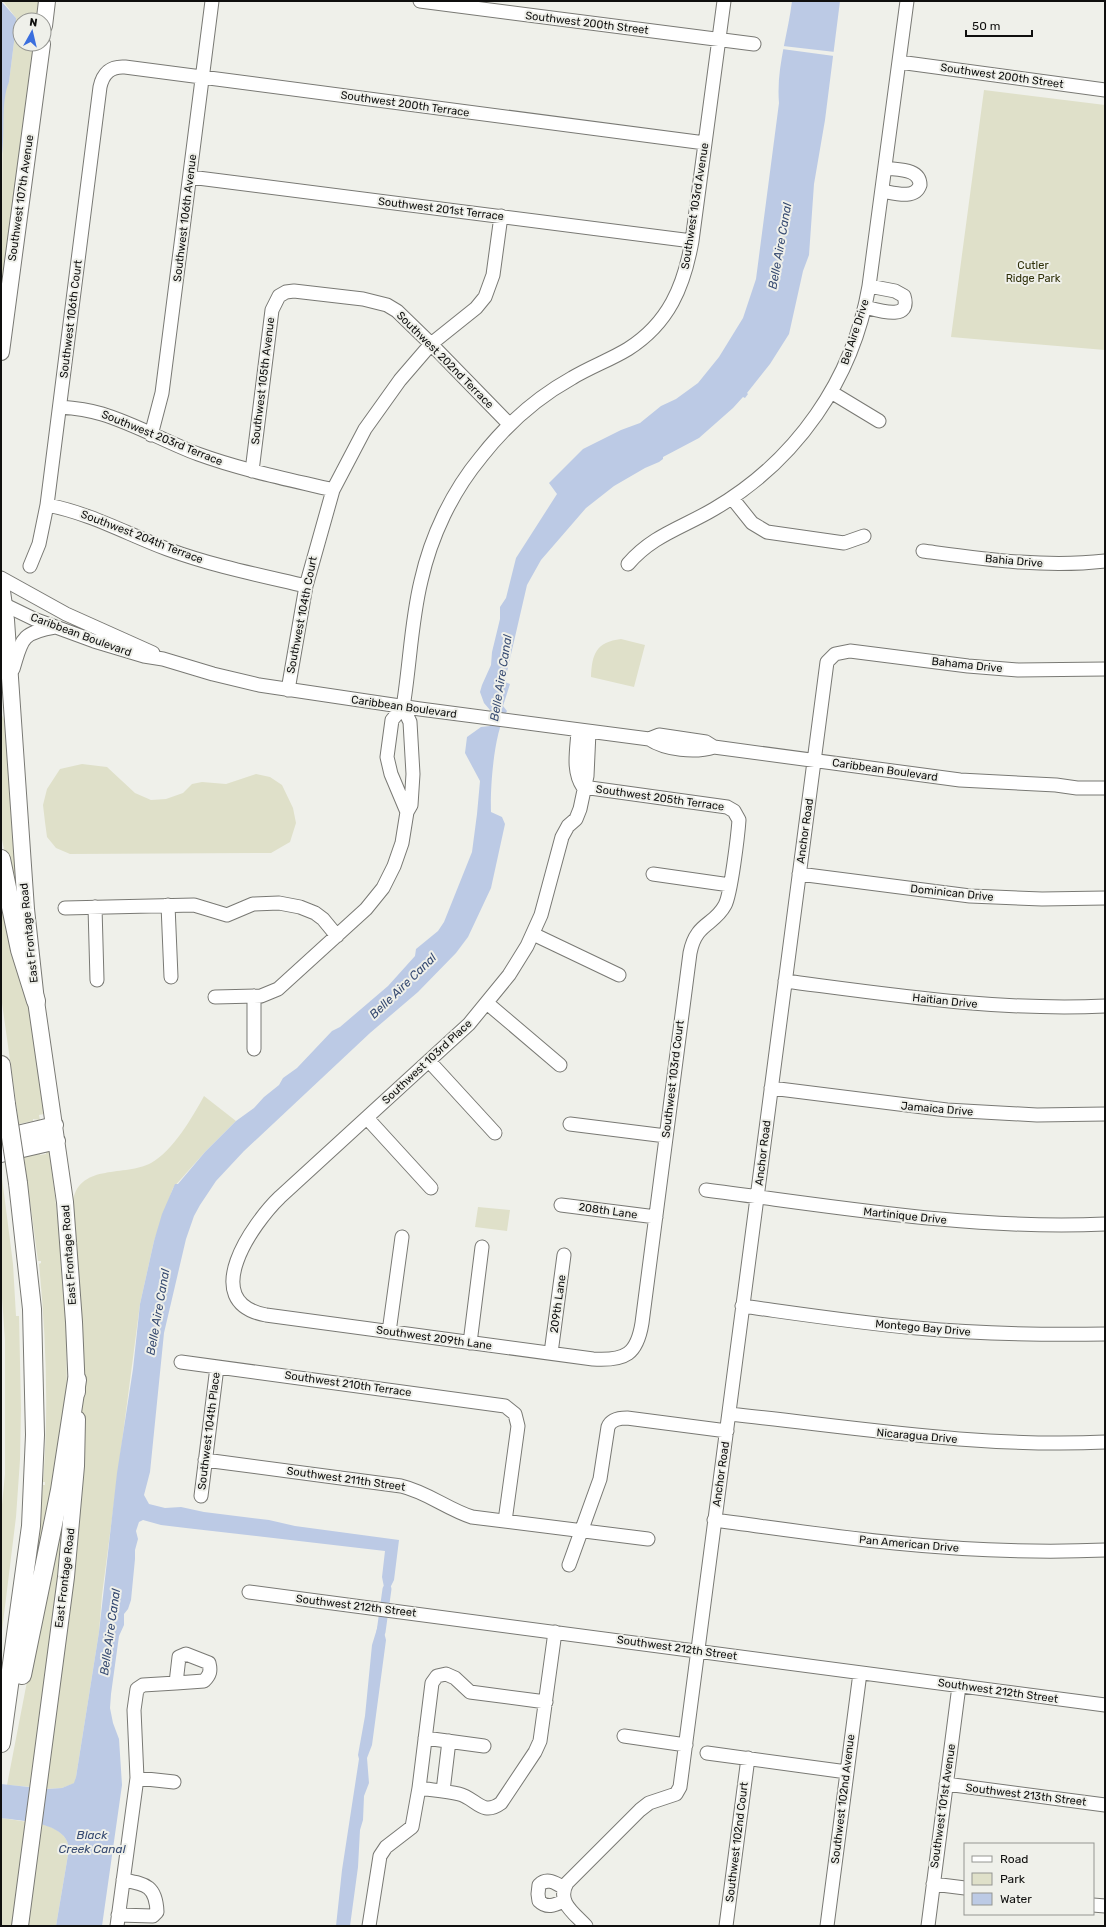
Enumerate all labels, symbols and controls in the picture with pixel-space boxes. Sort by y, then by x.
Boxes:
street label: Southwest 200th Street [525,9,650,37]
north arrow [12,12,52,52]
scale bar [966,12,1032,38]
text: N [28,16,38,30]
text: 50 m [972,19,1000,33]
street label: Southwest 200th Street [940,61,1065,91]
street label: Southwest 200th Terrace [340,89,470,119]
street label: Southwest 107th Avenue [6,134,36,262]
street label: Southwest 103rd Avenue [679,142,711,270]
street label: Southwest 106th Avenue [171,153,199,283]
street label: Southwest 201st Terrace [377,195,505,223]
water label: Belle Aire Canal [766,201,795,290]
street label: Southwest 106th Court [57,259,85,379]
park label: Cutler Ridge Park [1006,259,1061,285]
street label: Bel Aire Drive [838,298,872,366]
street label: Southwest 202nd Terrace [394,309,496,411]
street label: Southwest 105th Avenue [249,317,277,445]
street label: Southwest 203rd Terrace [100,408,224,468]
street label: Southwest 204th Terrace [79,508,205,566]
street label: Bahia Drive [985,552,1043,570]
street label: Southwest 104th Court [284,555,320,675]
street label: Caribbean Boulevard [29,611,133,659]
water label: Belle Aire Canal [487,633,515,722]
street label: Bahama Drive [931,655,1003,675]
street label: Caribbean Boulevard [350,693,458,721]
street label: Caribbean Boulevard [831,756,939,784]
street label: Southwest 205th Terrace [595,783,725,813]
street label: Anchor Road [794,798,816,864]
street label: East Frontage Road [17,882,41,984]
street label: Dominican Drive [910,882,994,904]
water label: Belle Aire Canal [367,950,440,1021]
street label: Haitian Drive [912,991,978,1011]
street label: Southwest 103rd Place [379,1017,475,1107]
street label: Southwest 103rd Court [659,1019,687,1139]
street label: Jamaica Drive [900,1099,974,1119]
street label: Anchor Road [753,1120,773,1186]
street label: 208th Lane [578,1200,638,1222]
street label: East Frontage Road [59,1204,79,1306]
street label: Martinique Drive [863,1205,947,1227]
water label: Belle Aire Canal [144,1267,173,1356]
street label: 209th Lane [547,1274,569,1334]
street label: Montego Bay Drive [875,1317,971,1339]
street label: Southwest 209th Lane [375,1323,493,1353]
street label: Southwest 210th Terrace [284,1369,412,1399]
street label: Southwest 104th Place [195,1371,223,1491]
street label: Nicaragua Drive [876,1426,958,1446]
street label: Anchor Road [710,1441,732,1507]
street label: Southwest 211th Street [286,1464,407,1494]
street label: East Frontage Road [52,1527,78,1629]
street label: Pan American Drive [859,1533,959,1555]
water label: Belle Aire Canal [97,1587,123,1676]
street label: Southwest 212th Street [295,1592,418,1620]
street label: Southwest 212th Street [616,1633,739,1663]
street label: Southwest 212th Street [937,1676,1060,1706]
street label: Southwest 102nd Avenue [829,1733,857,1865]
street label: Southwest 101st Avenue [928,1743,958,1869]
street label: Southwest 102nd Court [723,1781,751,1903]
street label: Southwest 213th Street [965,1781,1088,1809]
water label: Black Creek Canal [58,1828,127,1856]
legend [964,1843,1094,1915]
text: Road [1000,1852,1028,1866]
text: Park [1000,1872,1026,1886]
text: Water [1000,1892,1032,1906]

